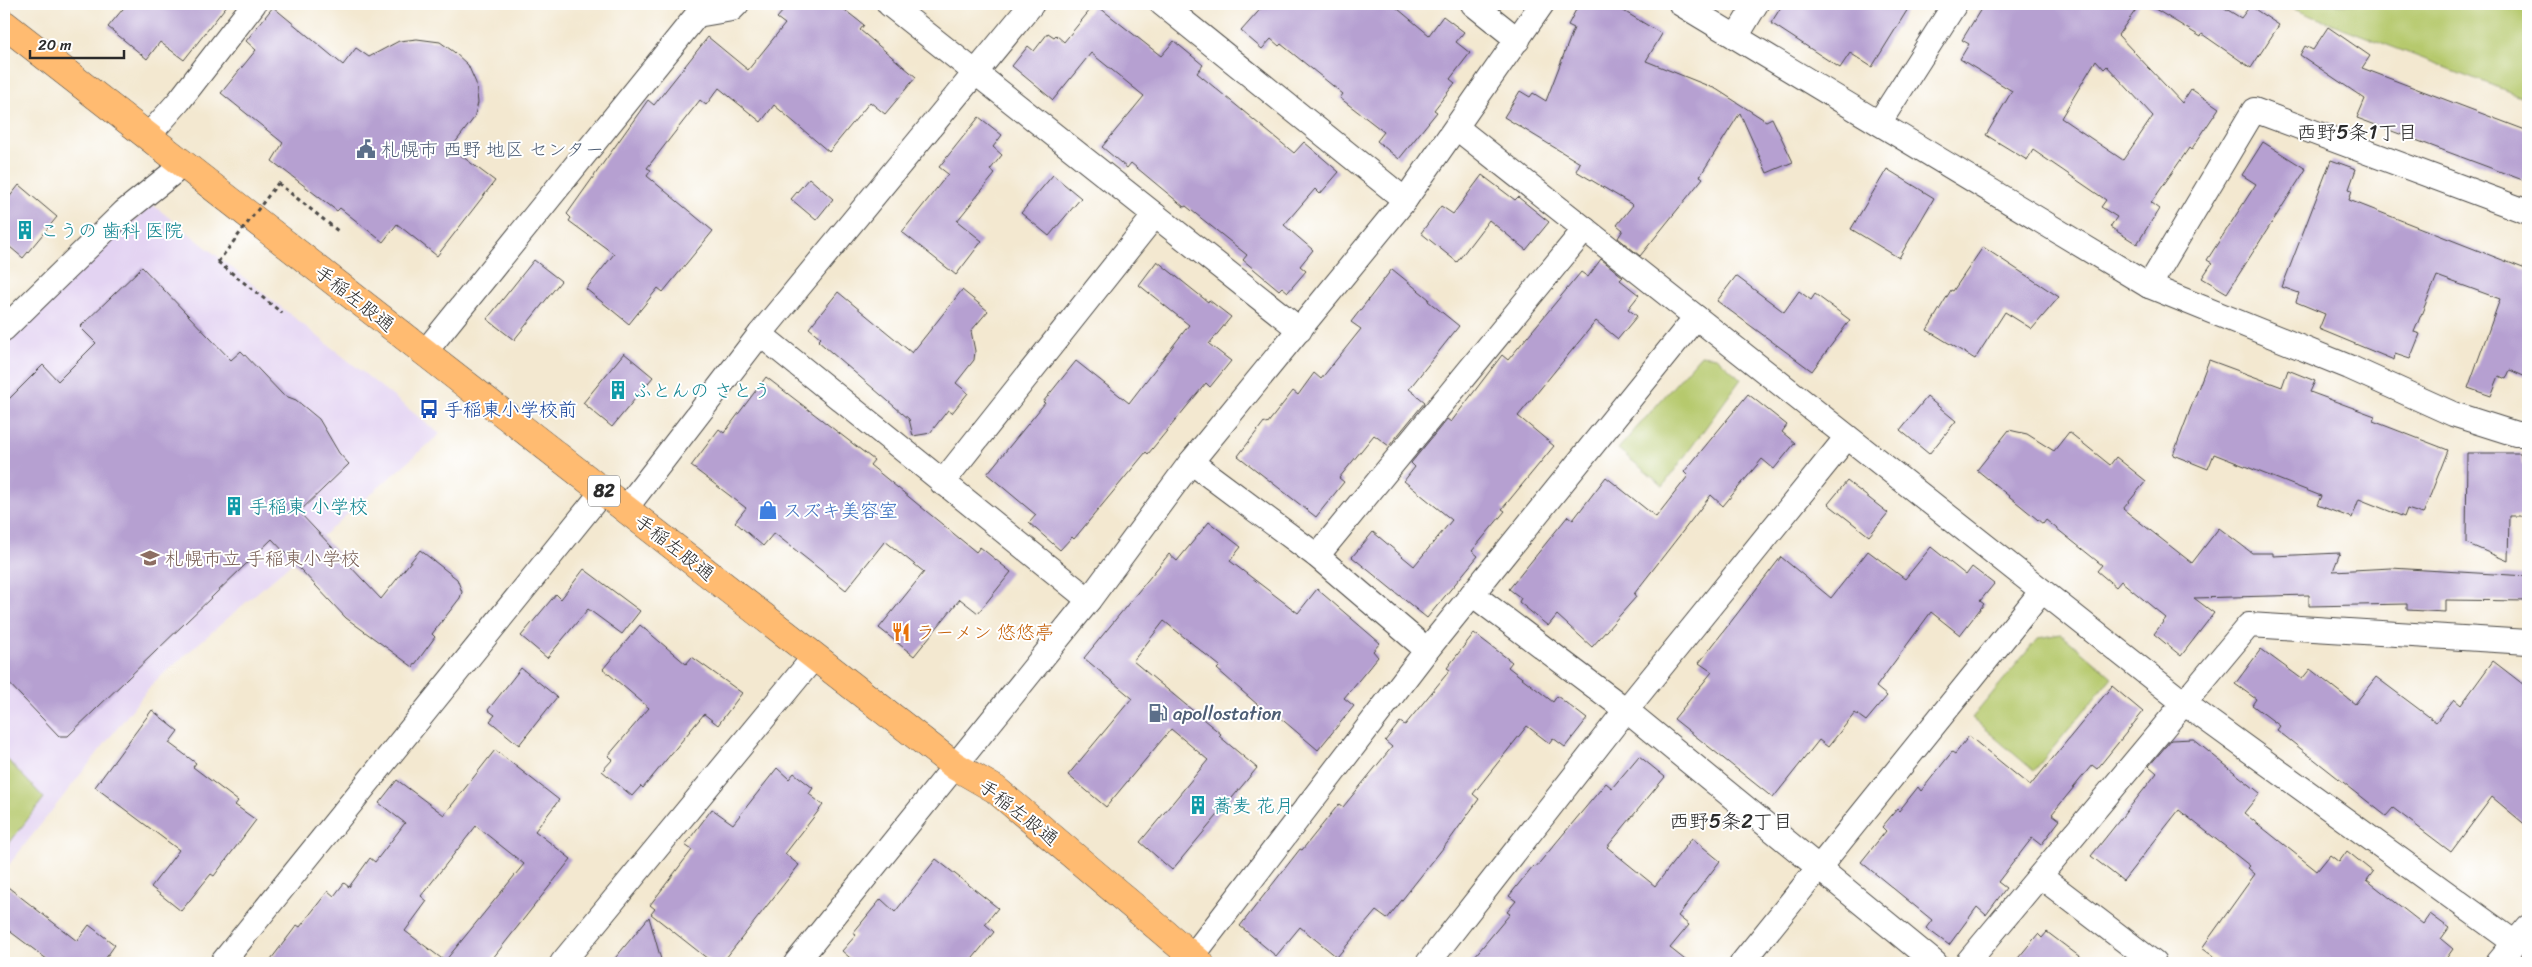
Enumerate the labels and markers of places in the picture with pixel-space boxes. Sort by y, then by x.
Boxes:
place label: 札幌市 西野 地区 センター [381,133,604,166]
public building icon: 札幌市 西野 地区 センター [355,138,377,160]
place label: こうの 歯科 医院 [40,214,183,247]
building icon: こうの 歯科 医院 [14,219,36,241]
place label: ふとんの さとう [633,374,771,407]
building icon: ふとんの さとう [607,379,629,401]
place label: 手稲東小学校前 [444,393,577,426]
bus stop icon: 手稲東小学校前 [418,398,440,420]
place label: 手稲東 小学校 [249,490,368,523]
place label: スズキ美容室 [783,494,898,527]
building icon: 手稲東 小学校 [223,495,245,517]
shop icon: スズキ美容室 [757,499,779,521]
place label: 札幌市立 手稲東小学校 [165,542,360,575]
school or university icon: 札幌市立 手稲東小学校 [139,547,161,569]
place label: ラーメン 悠悠亭 [916,616,1054,649]
restaurant icon: ラーメン 悠悠亭 [890,621,912,643]
place label: apollostation [1173,697,1282,730]
fuel station icon: apollostation [1147,702,1169,724]
place label: 蕎麦 花月 [1213,789,1294,822]
building icon: 蕎麦 花月 [1187,794,1209,816]

